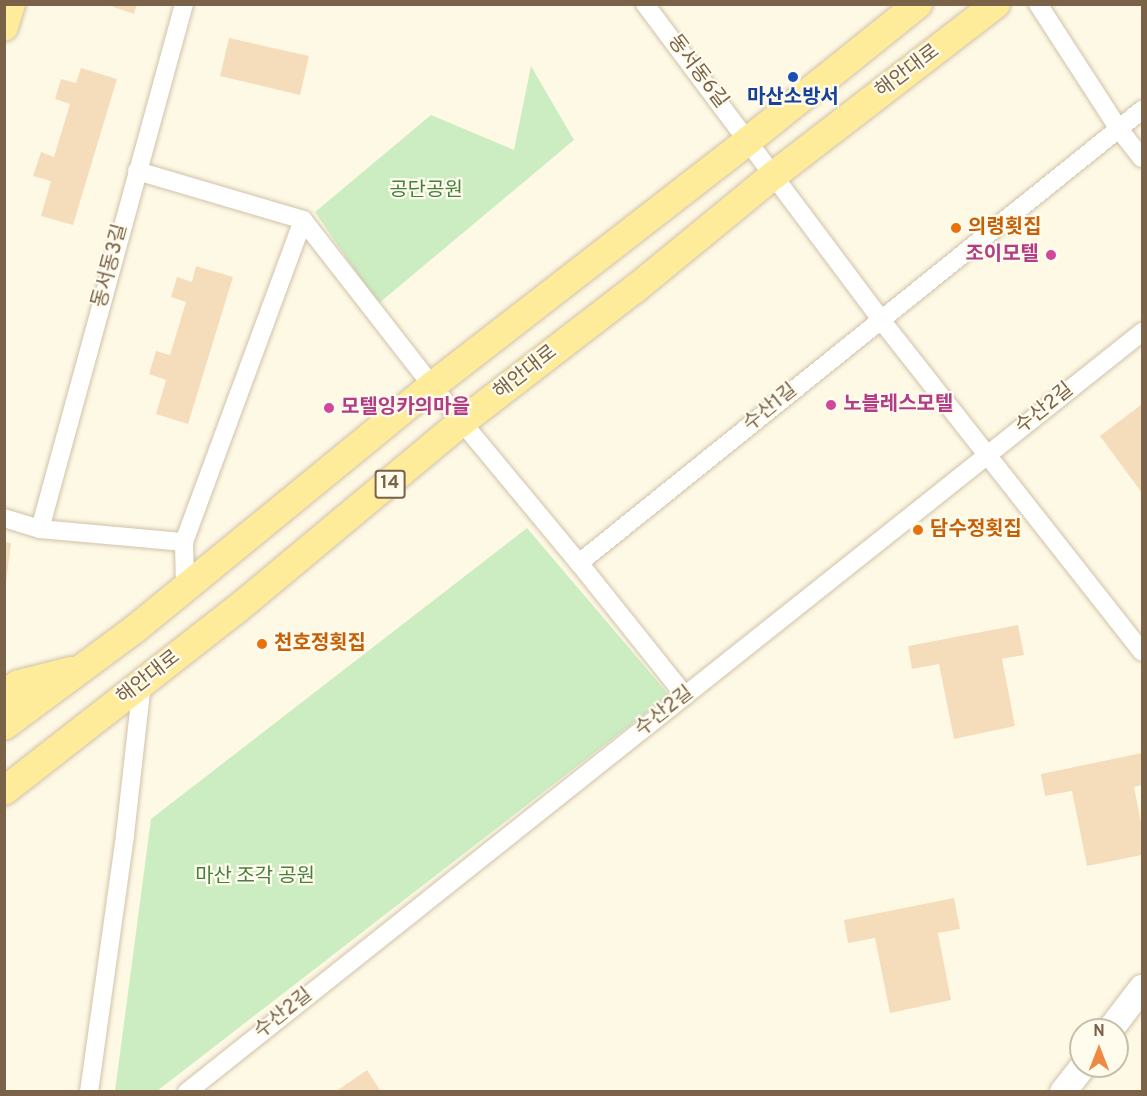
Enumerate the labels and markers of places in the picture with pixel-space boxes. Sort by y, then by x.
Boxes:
marker: 마산소방서 [786,70,800,84]
place label: 마산소방서 [747,86,839,110]
place label: 의령횟집 [968,216,1042,240]
marker: 의령횟집 [949,221,963,235]
place label: 조이모텔 [965,243,1039,267]
marker: 조이모텔 [1044,248,1058,262]
place label: 노블레스모텔 [843,393,953,417]
place label: 모텔잉카의마을 [341,396,470,420]
marker: 노블레스모텔 [824,398,838,412]
marker: 모텔잉카의마을 [322,401,336,415]
place label: 담수정횟집 [930,518,1022,542]
marker: 담수정횟집 [911,523,925,537]
place label: 천호정횟집 [274,632,366,656]
marker: 천호정횟집 [255,637,269,651]

